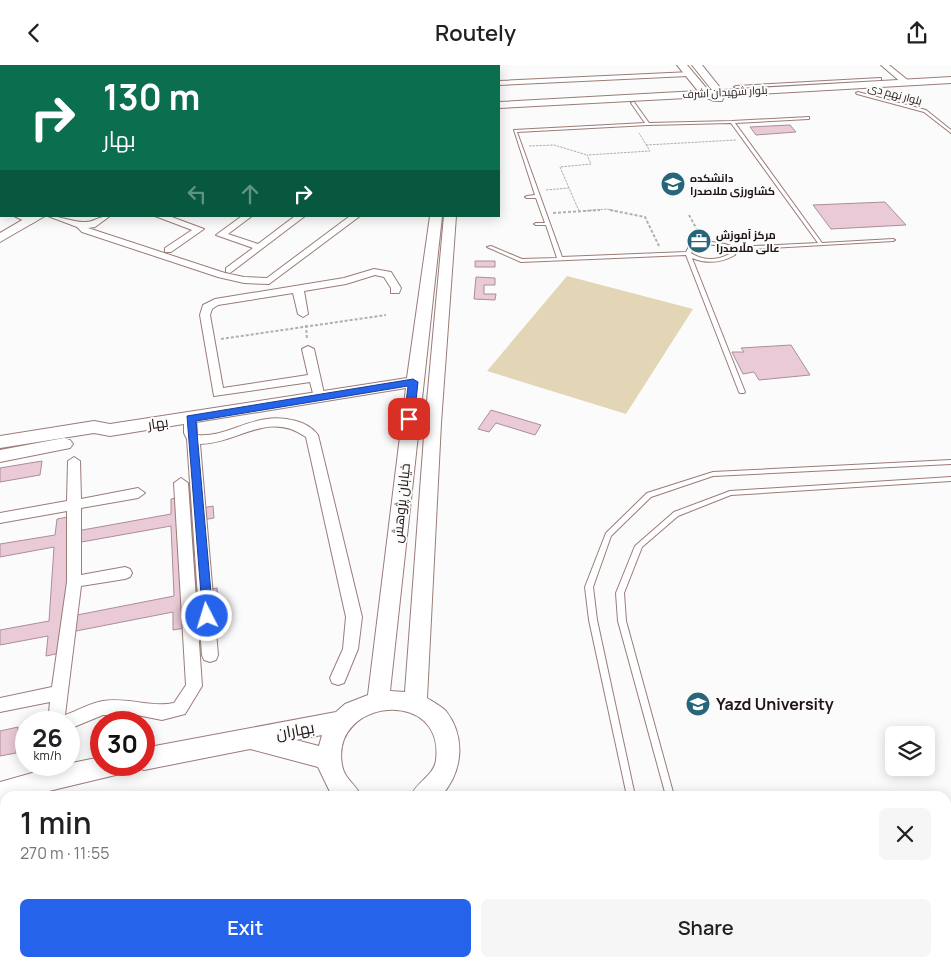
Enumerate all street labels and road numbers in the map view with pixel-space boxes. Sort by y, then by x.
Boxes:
street label: بلوار نهم دی [866,79,924,109]
street label: بلوار شهیدان اشرف [682,82,768,101]
street label: بهار [145,412,170,433]
street label: خیابان پژوهش [387,462,415,544]
street label: بهاران [274,716,316,744]

